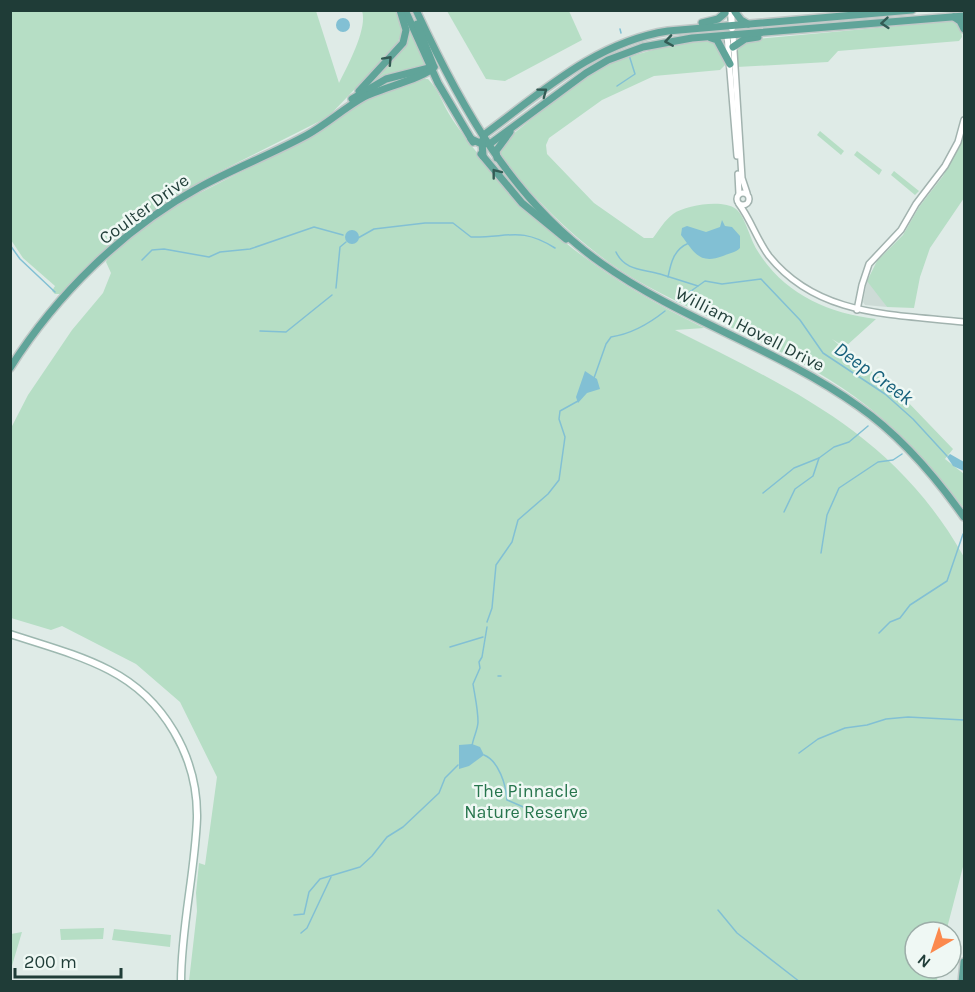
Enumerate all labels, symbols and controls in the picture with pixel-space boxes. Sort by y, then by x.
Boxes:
one-way arrow [881,16,890,29]
one-way arrow [664,35,674,47]
one-way arrow [381,56,392,67]
one-way arrow [536,88,547,99]
street label: Coulter Drive [95,169,193,249]
one-way arrow [493,169,504,180]
street label: William Hovell Drive [672,282,828,376]
water label: Deep Creek [830,337,918,410]
park label: The Pinnacle Nature Reserve [464,780,588,823]
north arrow [903,920,963,980]
scale bar [15,941,122,979]
text: N [913,950,934,972]
text: 200 m [24,951,77,973]

